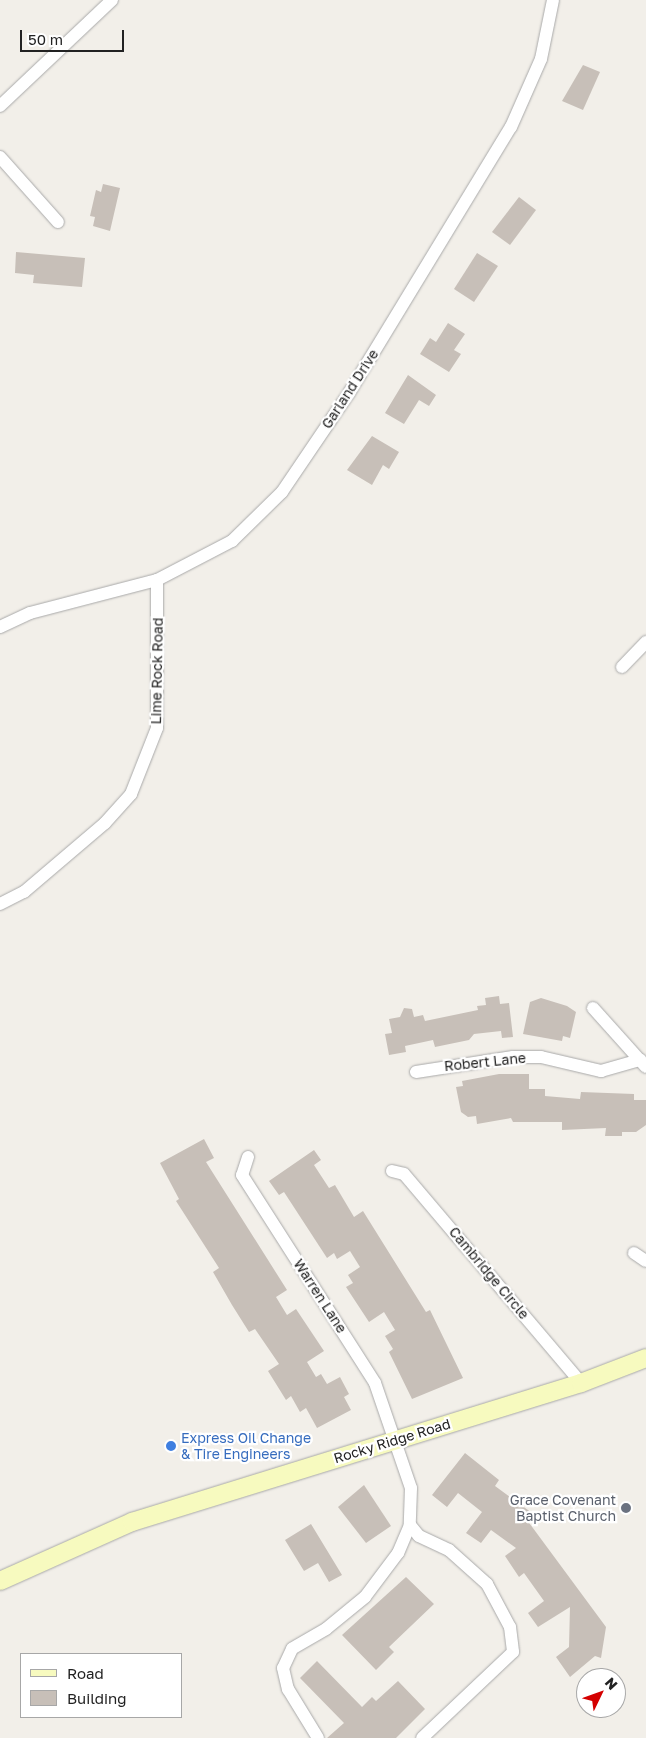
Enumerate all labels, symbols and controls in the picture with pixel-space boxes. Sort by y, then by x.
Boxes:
scale bar [22,20,126,52]
text: 50 m [28,30,63,48]
street label: Garland Drive [318,346,382,432]
street label: Lime Rock Road [148,617,166,725]
street label: Robert Lane [443,1049,527,1075]
street label: Cambridge Circle [446,1223,532,1323]
street label: Warren Lane [290,1256,350,1336]
street label: Rocky Ridge Road [332,1415,452,1467]
place label: Express Oil Change & Tire Engineers [181,1430,311,1462]
marker: Express Oil Change & Tire Engineers [165,1440,177,1452]
place label: Grace Covenant Baptist Church [510,1492,616,1524]
marker: Grace Covenant Baptist Church [620,1502,632,1514]
legend [20,1653,182,1718]
text: Road [67,1664,104,1682]
north arrow [576,1668,626,1718]
text: N [602,1674,622,1693]
text: Building [67,1689,127,1707]

